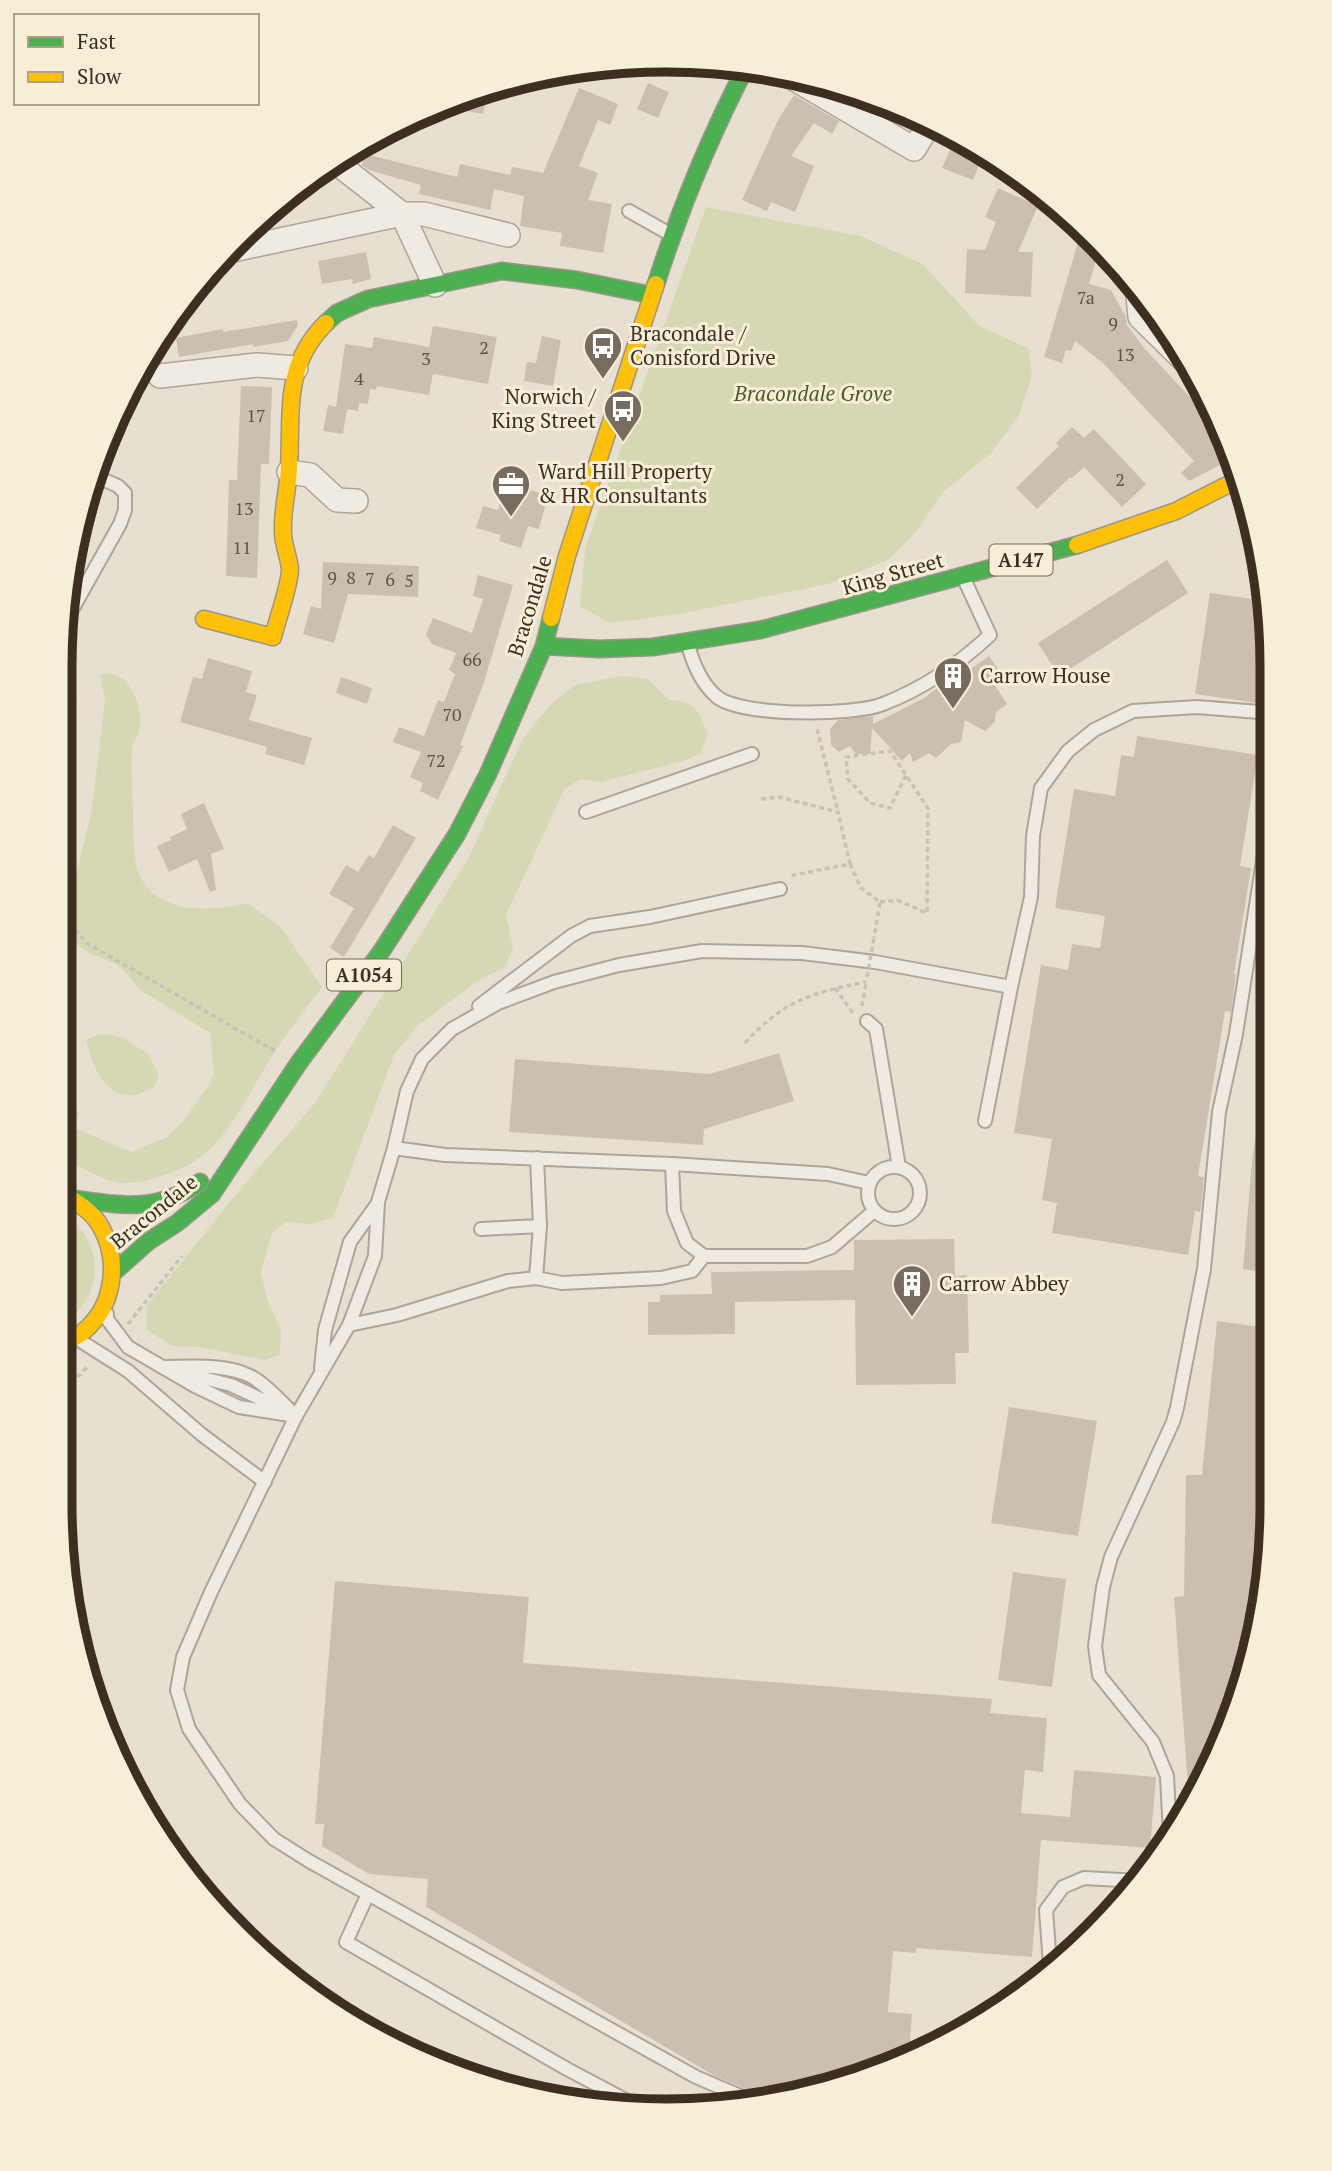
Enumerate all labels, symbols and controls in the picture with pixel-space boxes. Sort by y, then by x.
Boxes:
legend [14,14,259,105]
text: Fast [77,27,116,55]
text: Slow [77,62,122,90]
house number: 7a [1077,285,1095,309]
house number: 9 [1108,311,1118,335]
place label: Bracondale / Conisford Drive [630,319,776,371]
bus stop icon: Bracondale / Conisford Drive [582,325,624,380]
house number: 2 [479,335,489,359]
house number: 13 [1115,342,1135,366]
house number: 3 [421,346,431,370]
house number: 4 [354,366,364,390]
park label: Bracondale Grove [733,379,892,407]
place label: Norwich / King Street [491,382,597,434]
bus stop icon: Norwich / King Street [602,388,644,443]
house number: 17 [246,403,266,427]
place label: Ward Hill Property & HR Consultants [538,457,712,509]
office icon: Ward Hill Property & HR Consultants [490,463,532,518]
house number: 2 [1115,467,1125,491]
house number: 13 [234,496,254,520]
house number: 11 [232,535,252,559]
road number: A147 [990,544,1052,576]
street label: King Street [839,545,947,601]
street label: Bracondale [500,552,558,660]
house number: 9 [327,565,337,589]
house number: 8 [346,565,356,589]
house number: 7 [365,566,375,590]
house number: 6 [385,567,395,591]
house number: 5 [404,568,414,592]
house number: 66 [462,647,482,671]
building icon: Carrow House [932,655,974,710]
place label: Carrow House [980,661,1111,689]
house number: 70 [442,702,462,726]
house number: 72 [426,748,446,772]
road number: A1054 [327,959,401,990]
street label: Bracondale [104,1168,203,1255]
building icon: Carrow Abbey [891,1263,933,1318]
place label: Carrow Abbey [939,1269,1069,1297]

